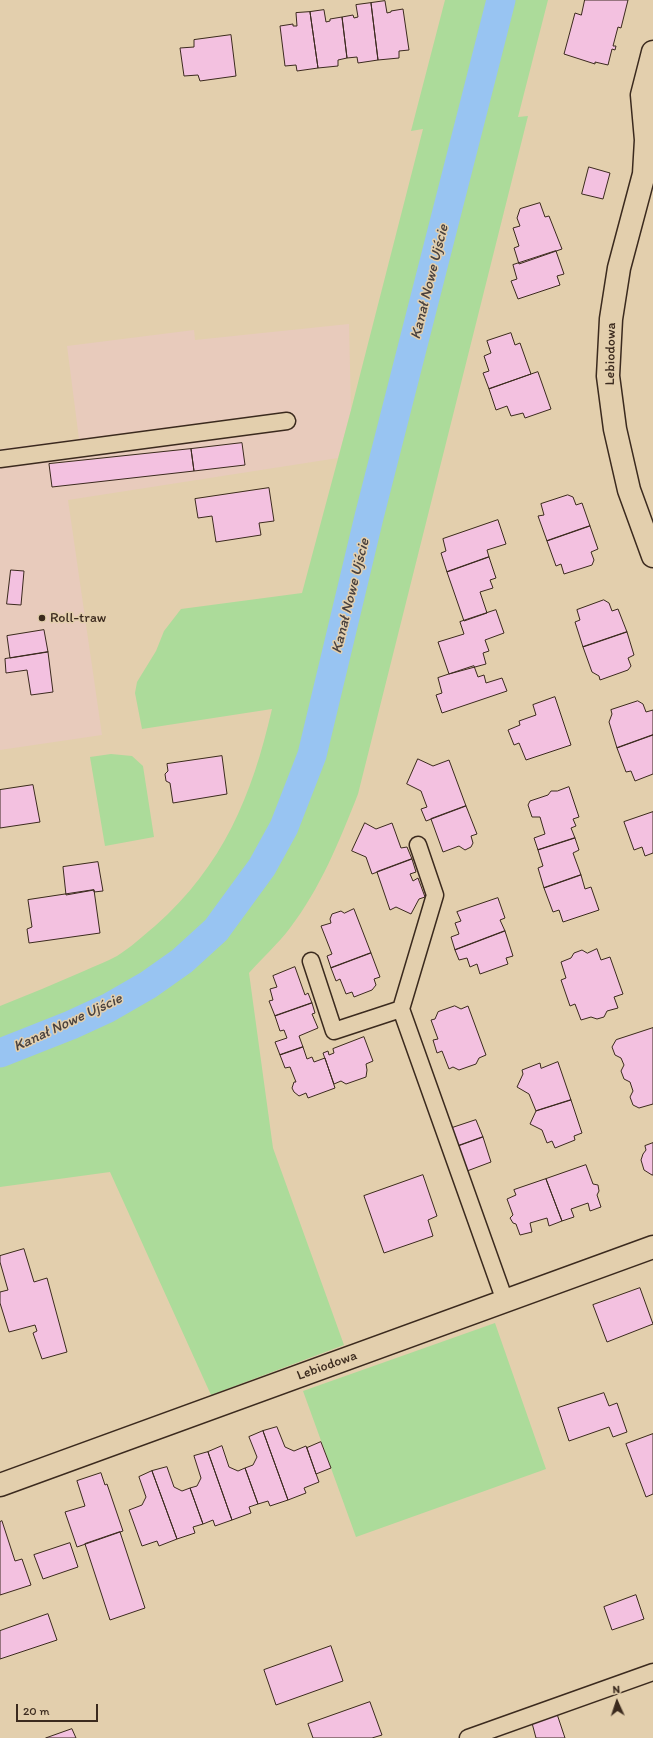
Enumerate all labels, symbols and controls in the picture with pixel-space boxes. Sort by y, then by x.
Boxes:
water label: Kanał Nowe Ujście [407,223,453,341]
street label: Lebiodowa [602,322,620,386]
water label: Kanał Nowe Ujście [328,537,374,655]
place label: Roll-traw [50,610,106,626]
marker: Roll-traw [37,613,47,623]
water label: Kanał Nowe Ujście [11,990,125,1056]
street label: Lebiodowa [295,1347,359,1385]
north arrow [597,1682,637,1722]
text: N [612,1683,620,1696]
scale bar [18,1696,100,1722]
text: 20 m [23,1704,50,1718]

